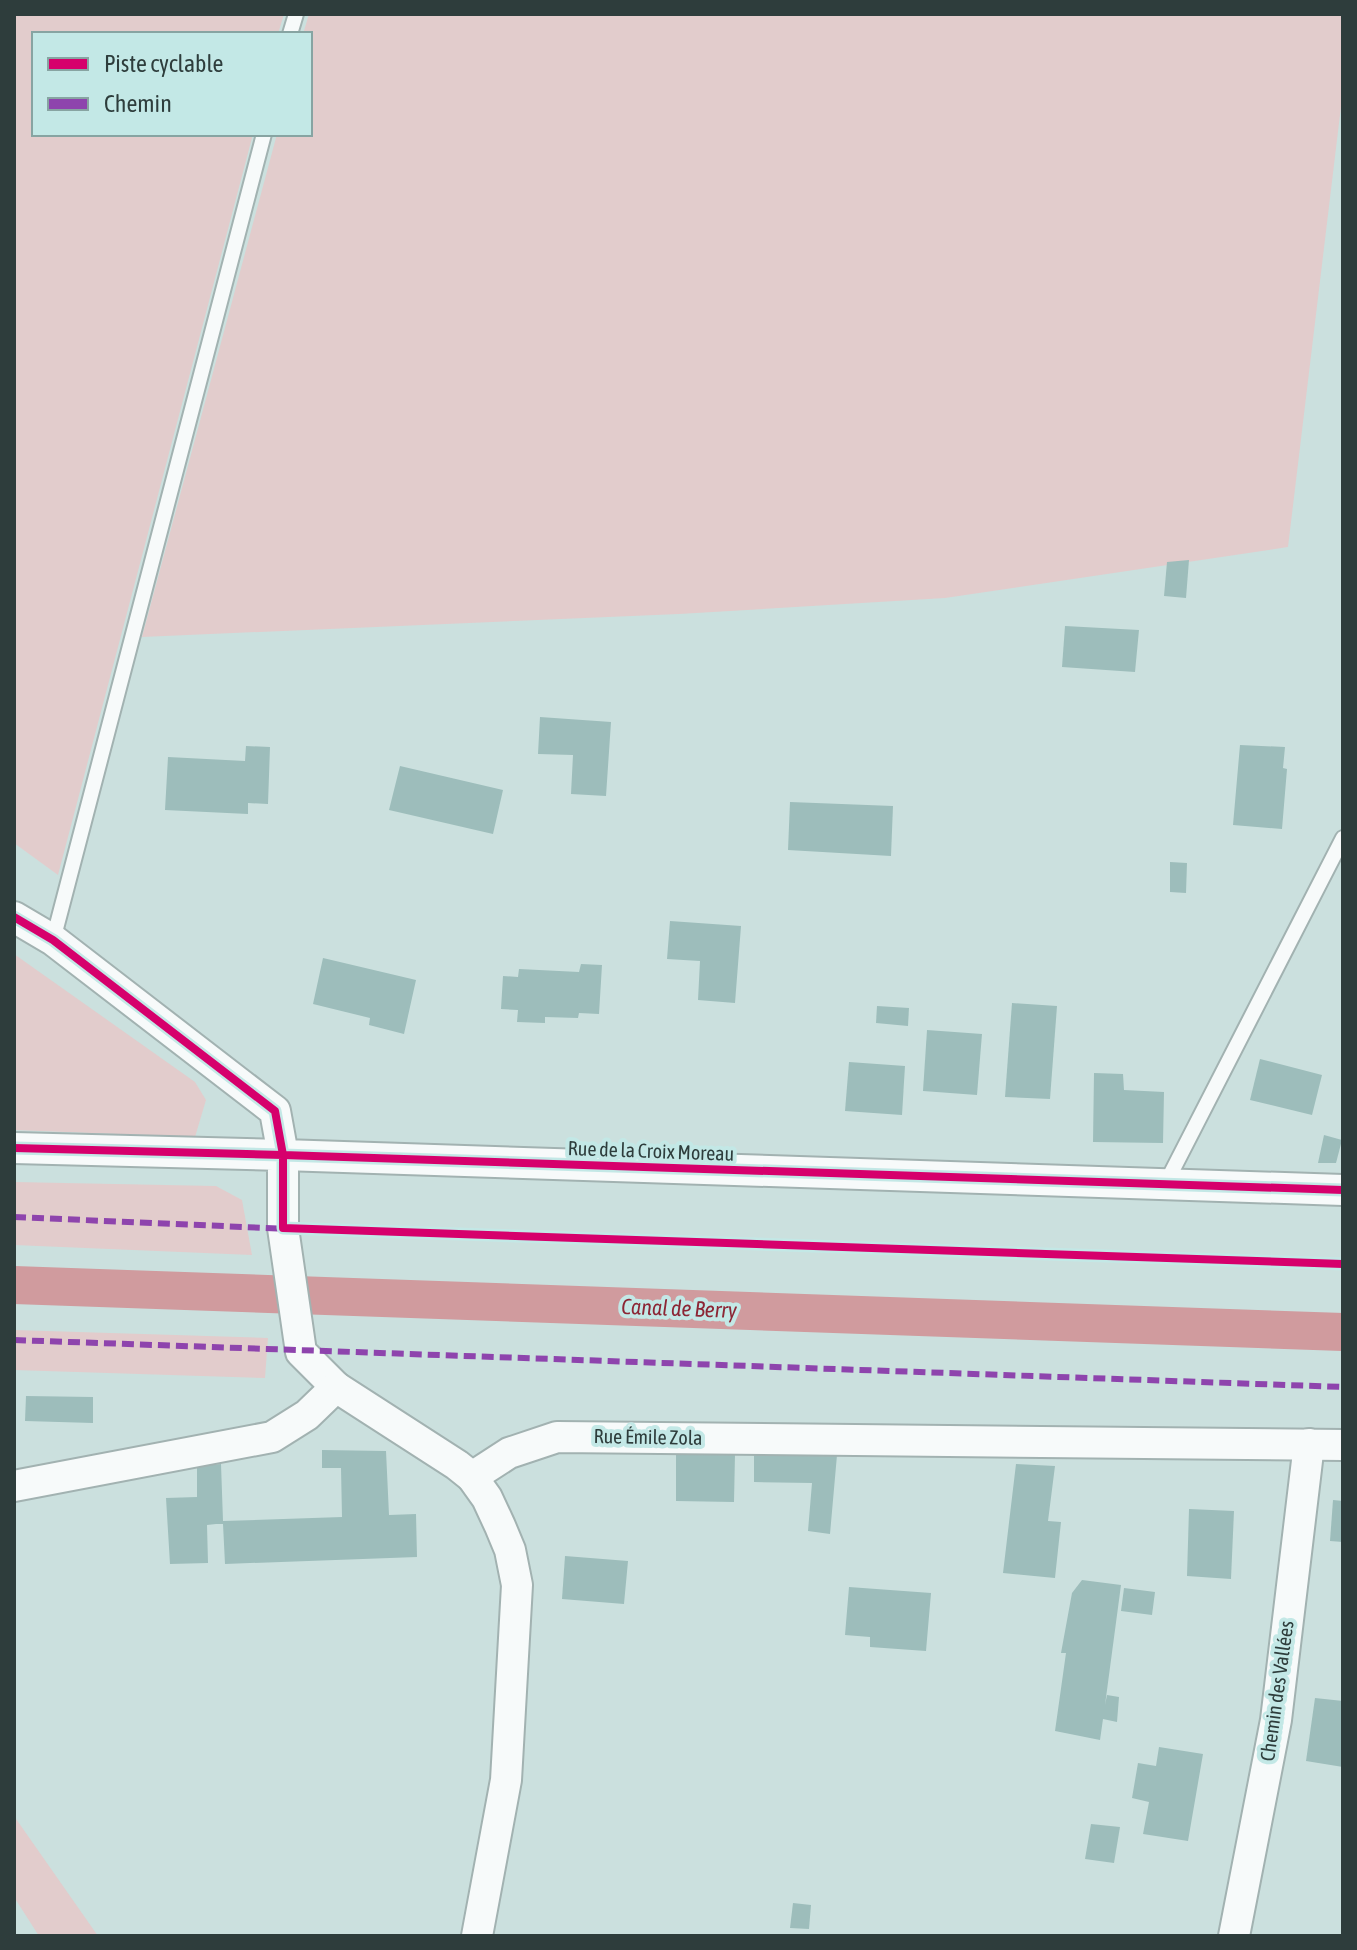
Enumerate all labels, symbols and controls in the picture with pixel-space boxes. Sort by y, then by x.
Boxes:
legend [32,32,312,136]
text: Piste cyclable [104,50,223,77]
text: Chemin [104,90,172,117]
street label: Rue de la Croix Moreau [567,1136,735,1165]
water label: Canal de Berry [621,1293,738,1323]
street label: Rue Émile Zola [593,1424,703,1449]
street label: Chemin des Vallées [1255,1619,1298,1763]

